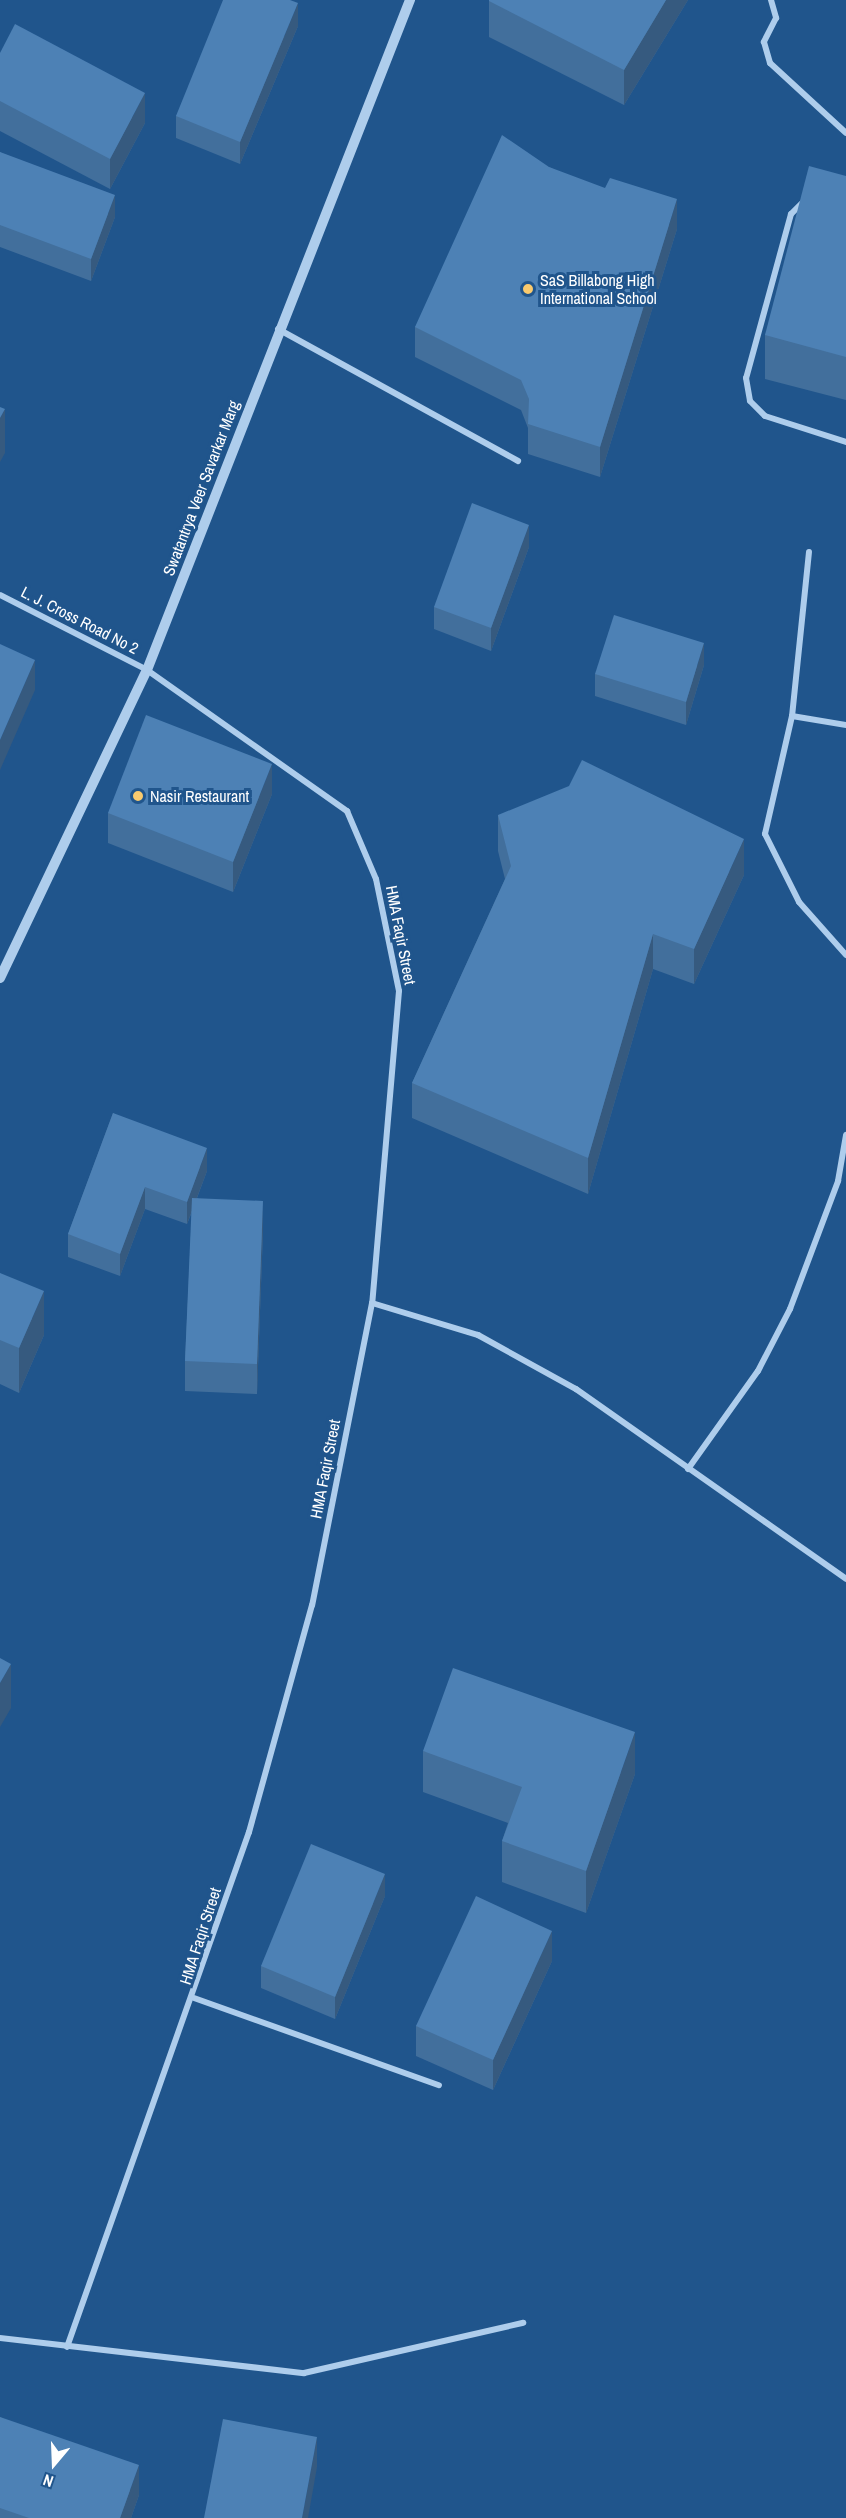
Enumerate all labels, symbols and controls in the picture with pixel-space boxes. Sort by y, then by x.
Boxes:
place label: SaS Billabong High International School [540,270,657,308]
marker: SaS Billabong High International School [521,282,535,296]
street label: Swatantrya Veer Savarkar Marg [159,398,243,578]
street label: L. J. Cross Road No 2 [18,582,142,658]
place label: Nasir Restaurant [150,786,249,806]
marker: Nasir Restaurant [131,789,145,803]
street label: HMA Faqir Street [382,883,420,987]
street label: HMA Faqir Street [306,1417,344,1521]
street label: HMA Faqir Street [175,1885,225,1987]
north arrow [24,2434,84,2494]
text: N [40,2469,56,2493]

